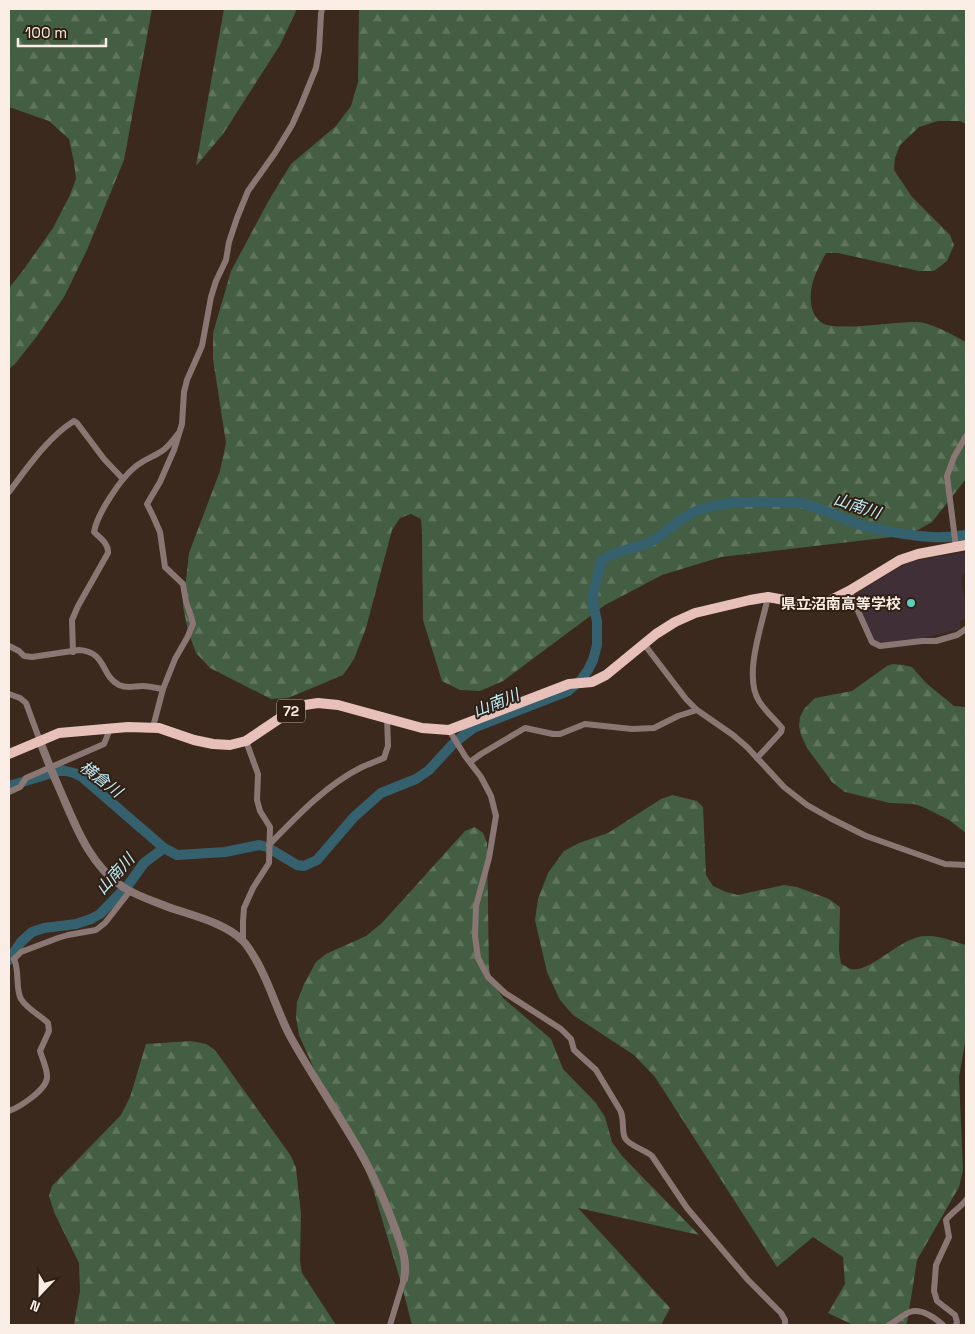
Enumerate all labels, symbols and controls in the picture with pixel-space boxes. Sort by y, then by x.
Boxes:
scale bar [18,15,105,47]
text: 100 m [25,23,67,42]
water label: 山南川 [831,489,885,524]
place label: 県立沼南高等学校 [781,594,901,613]
marker: 県立沼南高等学校 [905,597,917,609]
water label: 山南川 [470,684,524,722]
road number: 72 [277,699,305,722]
water label: 横倉川 [76,756,128,803]
water label: 山南川 [91,848,140,899]
north arrow [15,1269,65,1319]
text: N [27,1296,43,1316]

